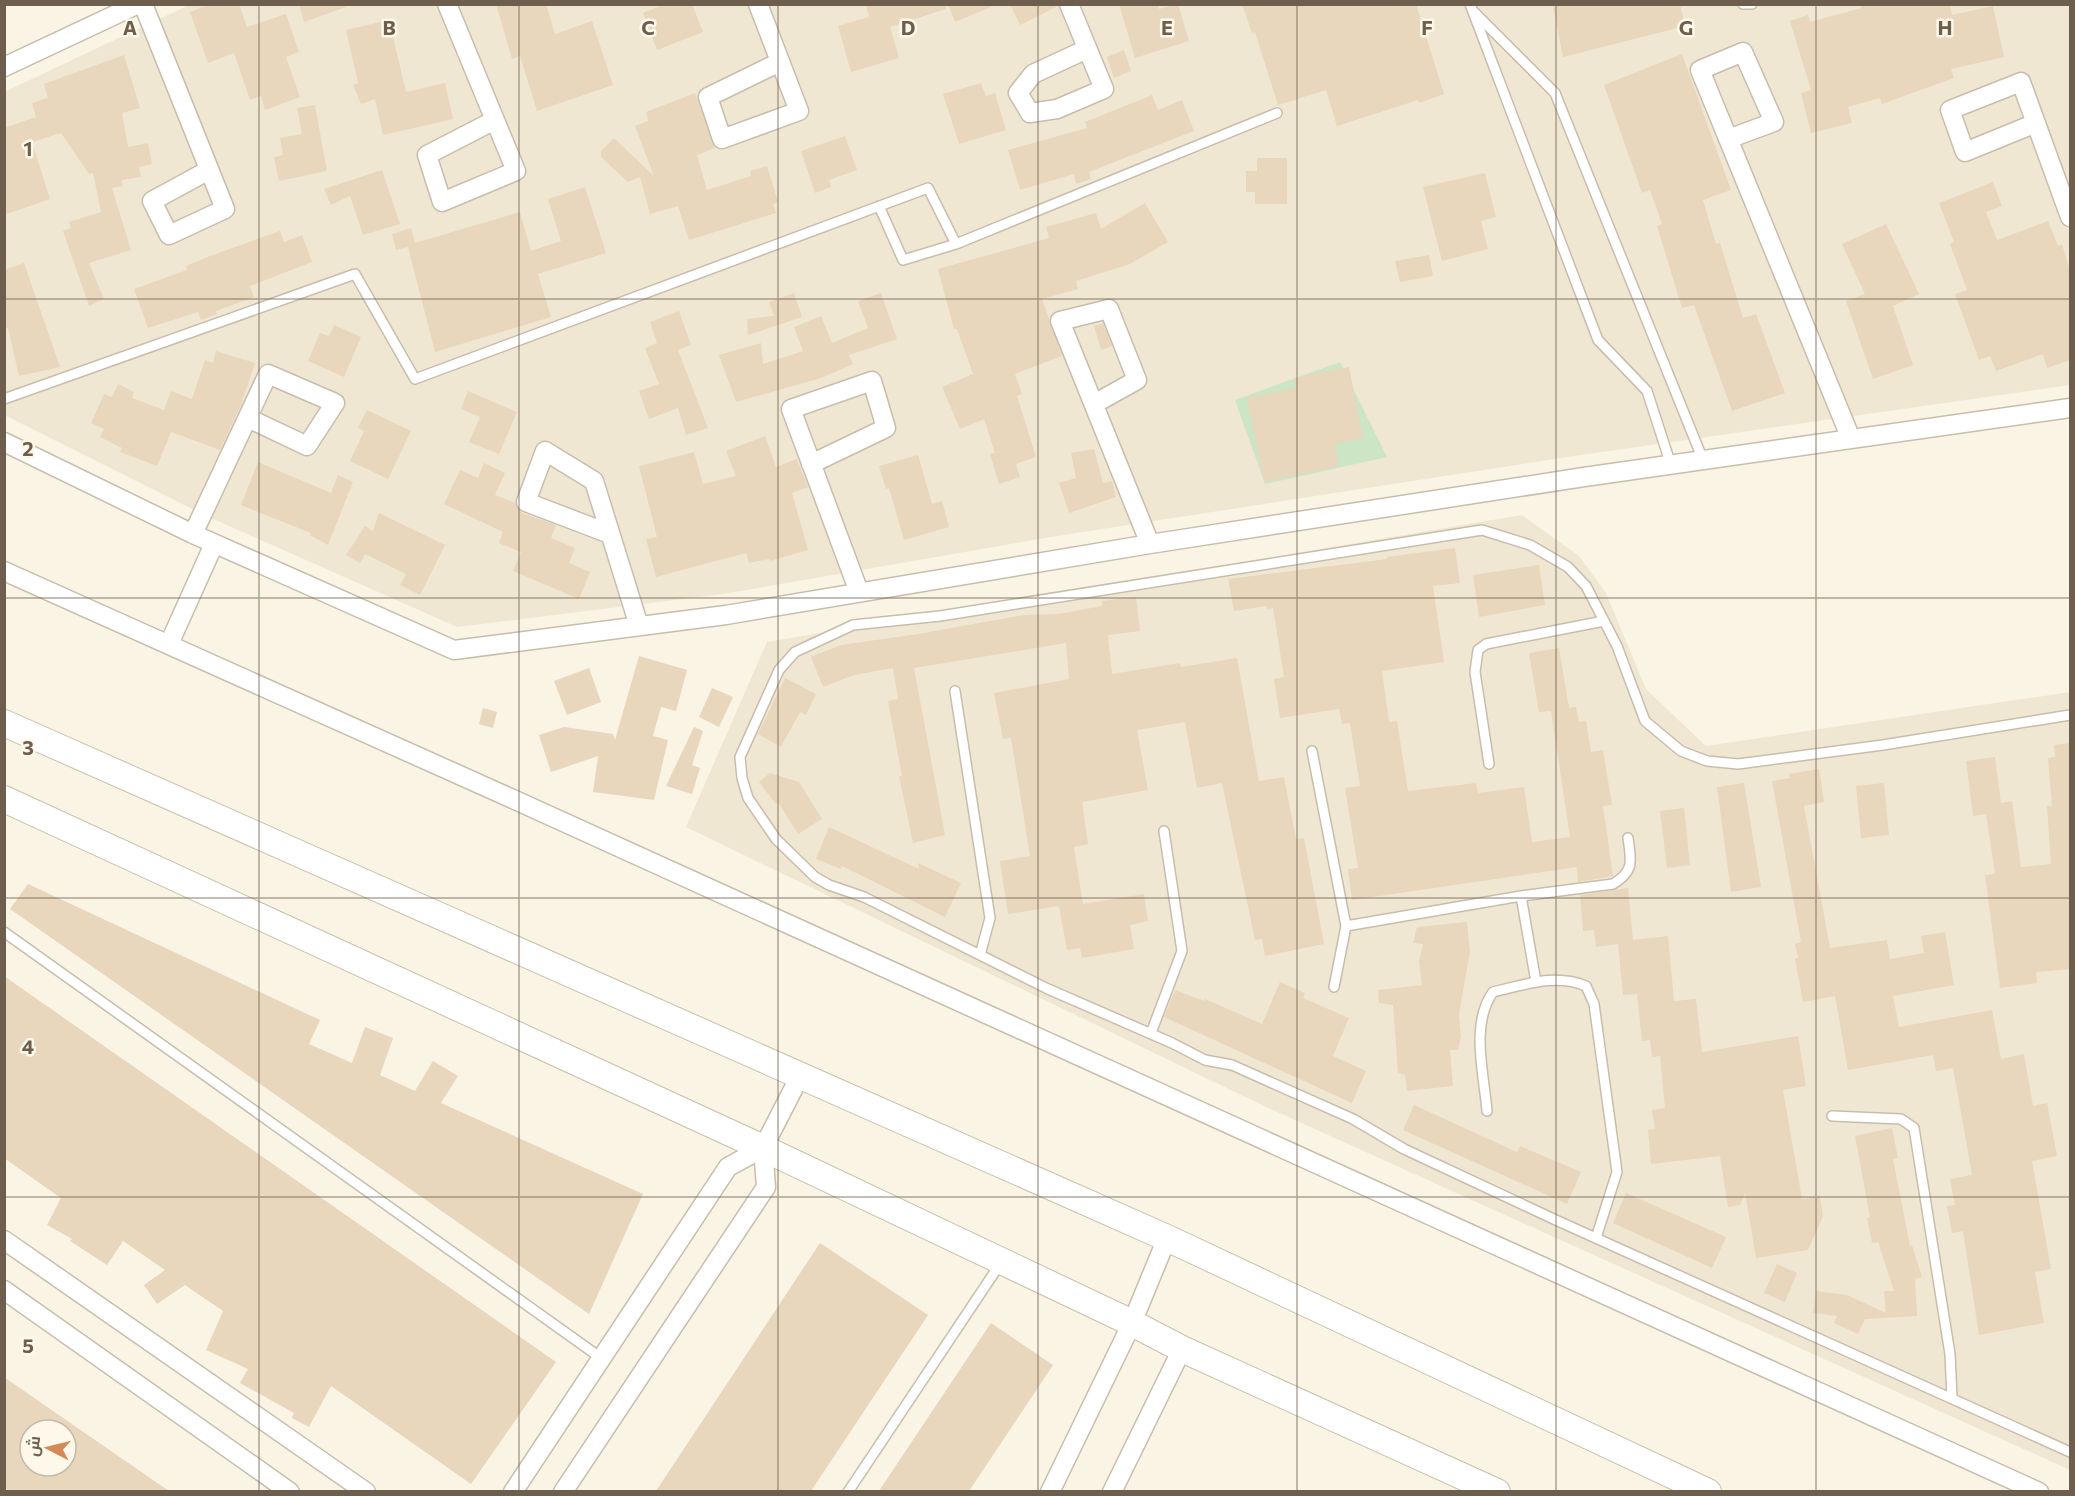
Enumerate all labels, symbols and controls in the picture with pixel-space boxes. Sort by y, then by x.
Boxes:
text: A [123,15,137,39]
text: B [382,15,396,39]
text: C [641,15,655,39]
text: D [901,15,915,39]
text: E [1161,15,1173,39]
text: F [1421,15,1433,39]
text: G [1679,15,1693,39]
text: H [1938,15,1953,39]
text: 1 [23,136,33,160]
text: 2 [22,436,34,460]
text: 3 [22,735,34,759]
text: 4 [22,1034,34,1058]
text: 5 [22,1333,34,1357]
north arrow [18,1418,78,1478]
text: ش [22,1435,44,1458]

